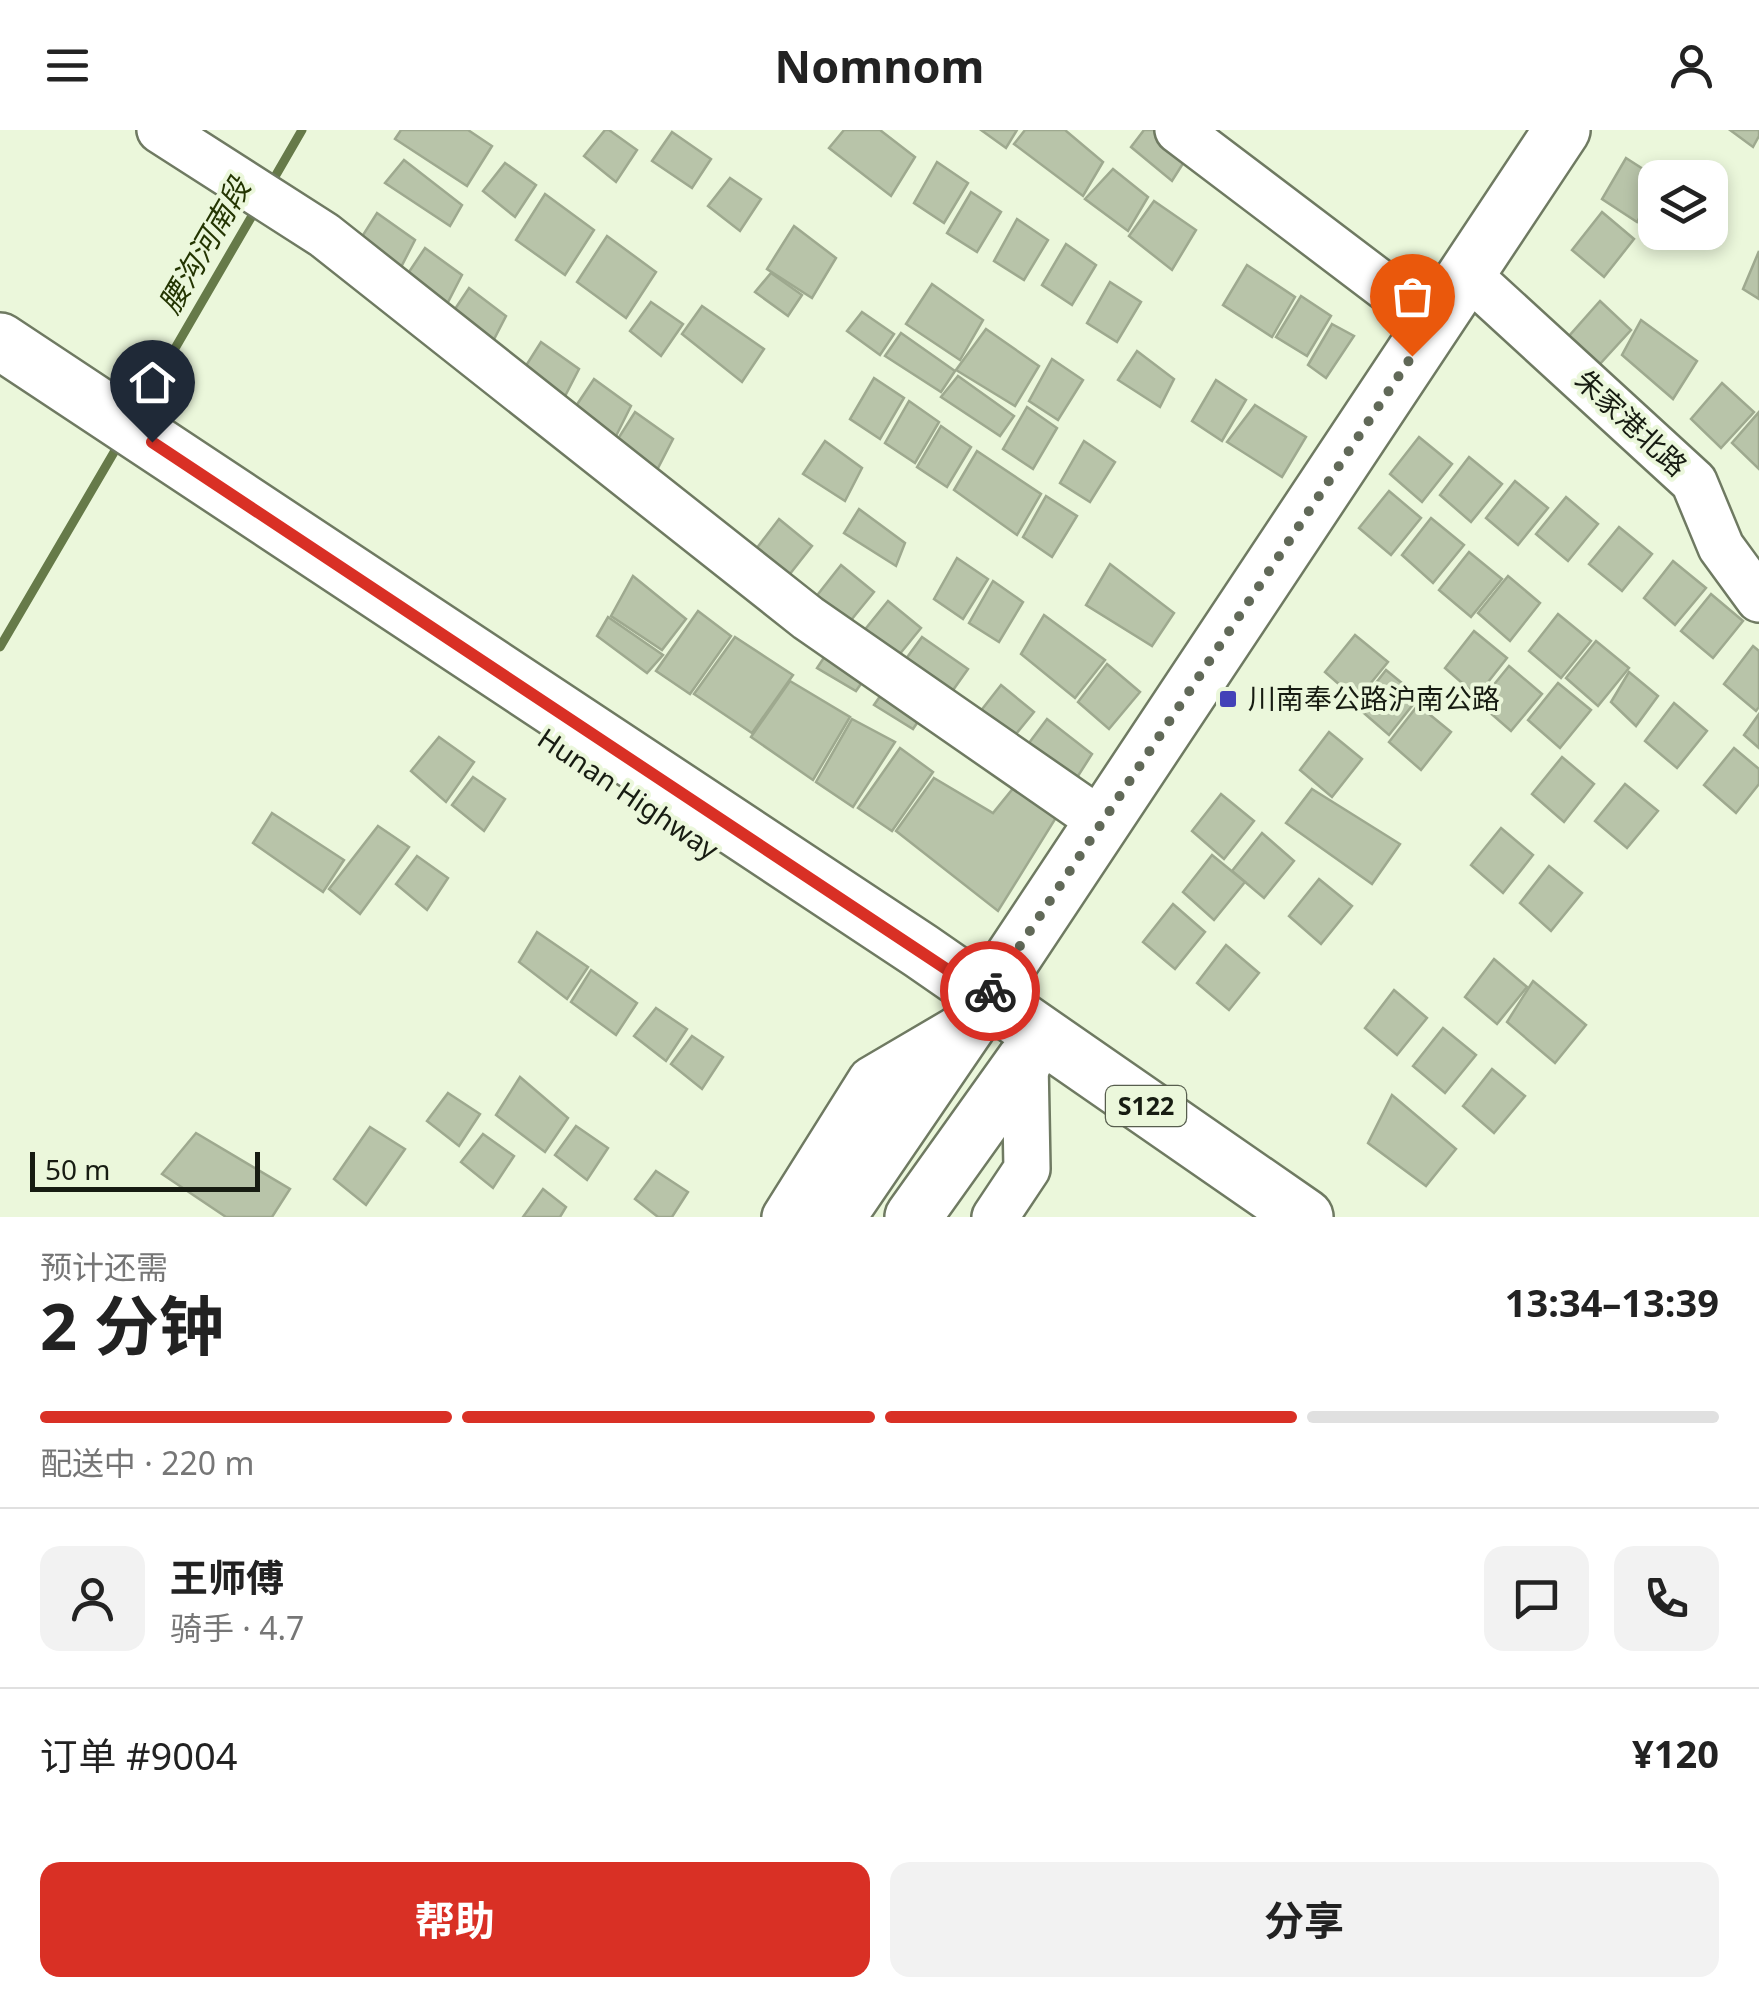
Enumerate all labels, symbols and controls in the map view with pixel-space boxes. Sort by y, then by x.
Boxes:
text: Nomnom [775,35,984,96]
icon: menu [40,38,95,93]
icon: person [1664,38,1719,93]
map controls [1638,160,1728,250]
button: layers [1638,160,1728,250]
water label: 腰沟河南段 [148,167,260,320]
pin [1370,254,1455,357]
icon: bag [1385,269,1440,324]
pin [110,340,195,443]
icon: home [125,355,180,410]
street label: 朱家港北路 [1568,361,1696,484]
place label: 川南奉公路沪南公路 [1248,679,1500,717]
marker: 川南奉公路沪南公路 [1217,688,1239,710]
street label: Hunan Highway [531,719,727,868]
courier [940,941,1040,1041]
icon: bike [963,964,1018,1019]
road number: S122 [1106,1086,1186,1126]
scale bar [30,1147,260,1192]
text: 50 m [45,1150,111,1188]
text: 预计还需 [40,1245,168,1288]
text: 13:34–13:39 [1505,1276,1719,1328]
text: 2 分钟 [40,1281,224,1369]
text: 配送中 · 220 m [40,1441,254,1484]
button: person [40,1546,145,1651]
button: chat [1484,1546,1589,1651]
button: phone [1614,1546,1719,1651]
text: 王师傅 [170,1551,284,1603]
text: 骑手 · 4.7 [170,1606,304,1649]
text: ¥120 [1632,1727,1719,1779]
text: 订单 #9004 [40,1729,237,1781]
button: 帮助 [40,1862,870,1977]
button: 分享 [890,1862,1719,1977]

